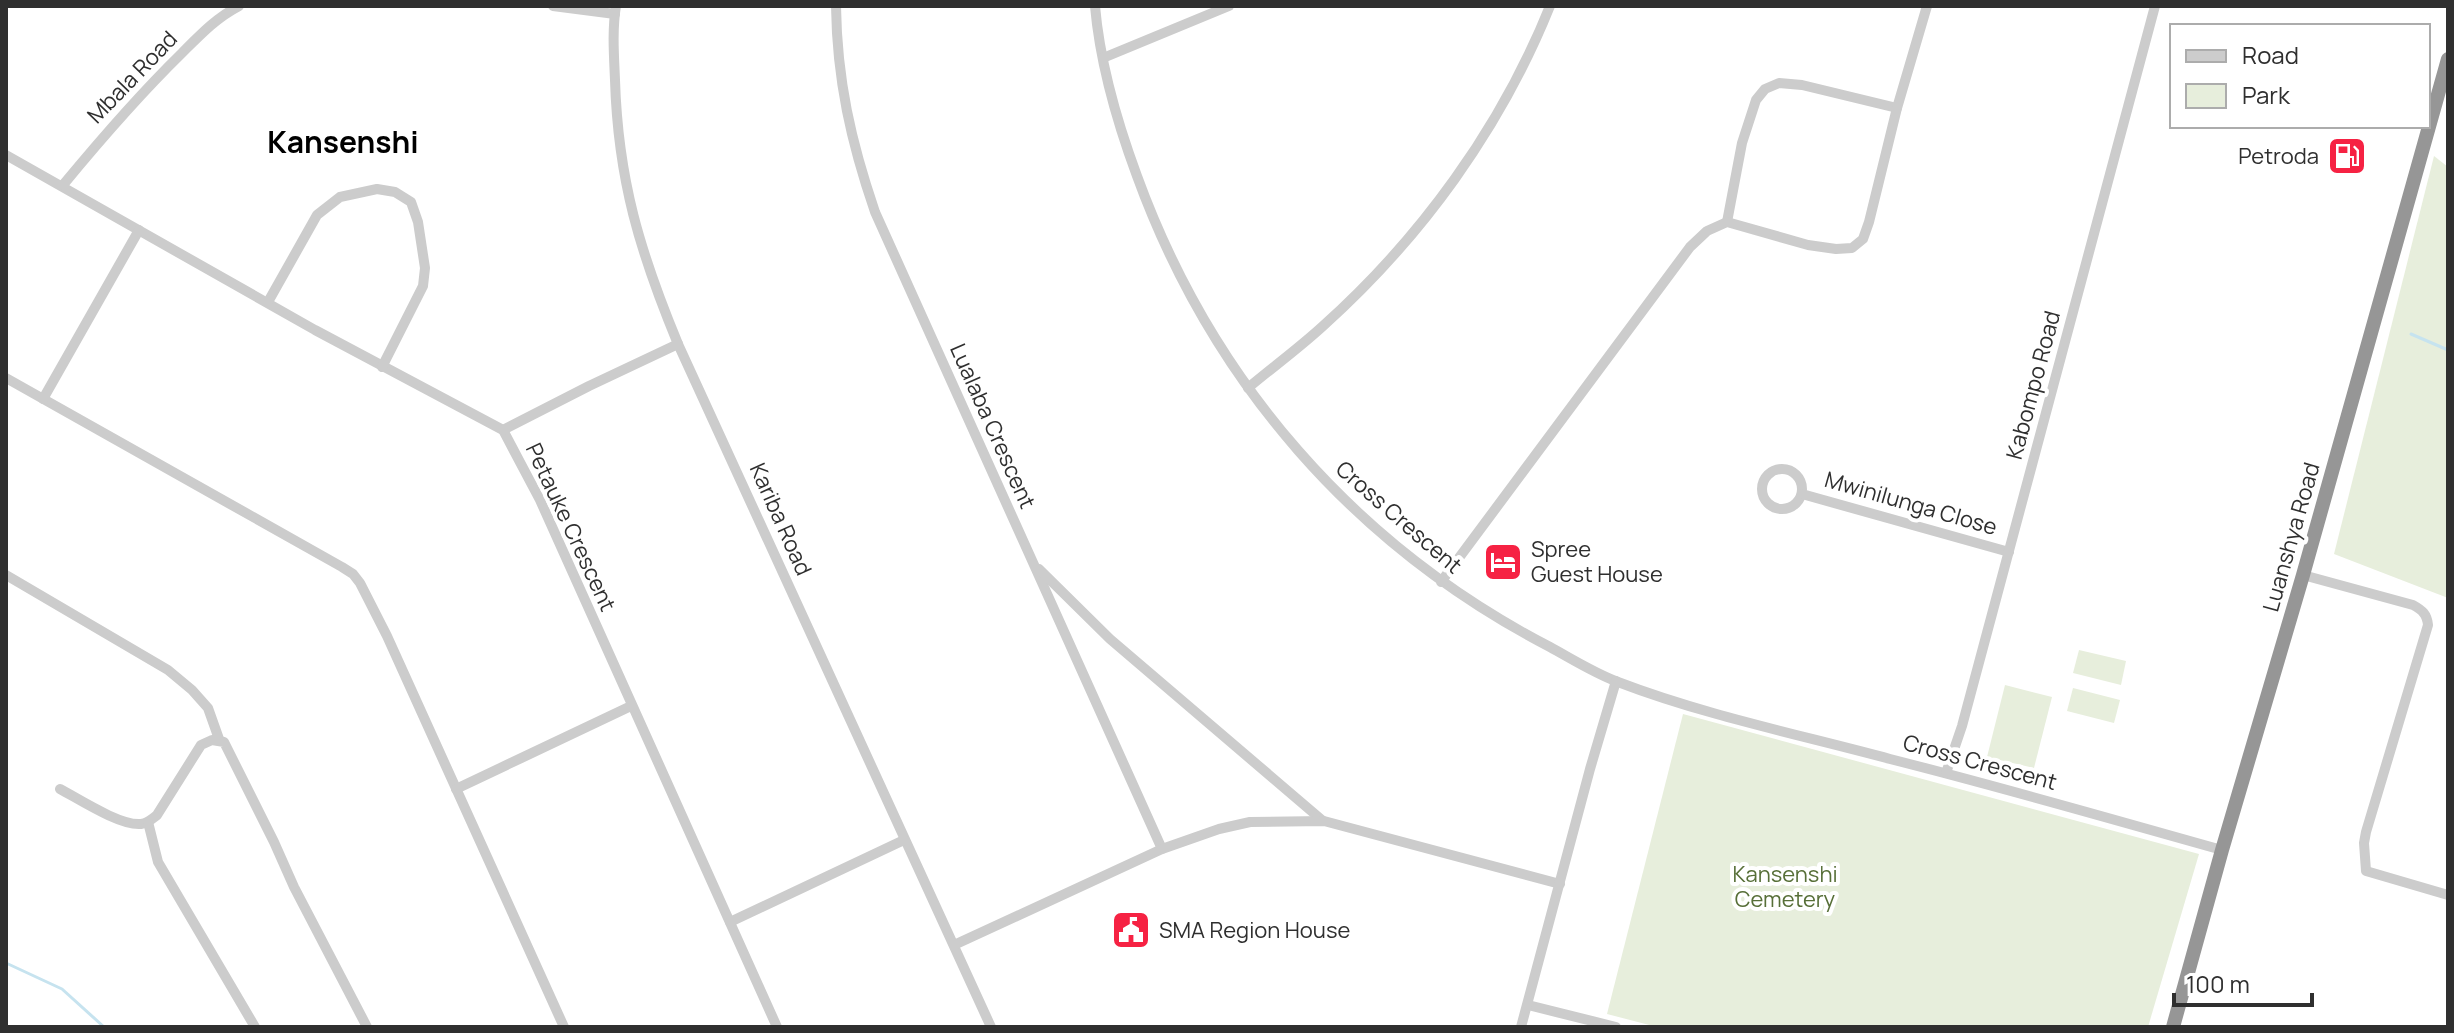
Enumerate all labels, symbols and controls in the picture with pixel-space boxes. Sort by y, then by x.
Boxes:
street label: Mbala Road [80,24,184,130]
legend [2170,24,2430,128]
text: Road [2242,38,2299,71]
text: Park [2242,78,2291,111]
district label: Kansenshi [267,121,419,162]
fuel station icon: Petroda [2326,135,2368,177]
place label: Petroda [2238,141,2319,171]
street label: Kabompo Road [1999,307,2067,463]
street label: Lualaba Crescent [943,339,1043,513]
street label: Petauke Crescent [519,438,623,616]
street label: Cross Crescent [1330,454,1469,580]
street label: Kariba Road [743,458,819,580]
street label: Luanshya Road [2255,459,2327,615]
street label: Mwinilunga Close [1821,464,2001,542]
place label: Spree Guest House [1531,534,1663,589]
hotel icon: Spree Guest House [1482,541,1524,583]
street label: Cross Crescent [1900,727,2060,797]
park label: Kansenshi Cemetery [1732,859,1838,914]
public building icon: SMA Region House [1110,909,1152,951]
place label: SMA Region House [1159,915,1350,945]
scale bar [2174,957,2312,1007]
text: 100 m [2186,967,2250,1000]

